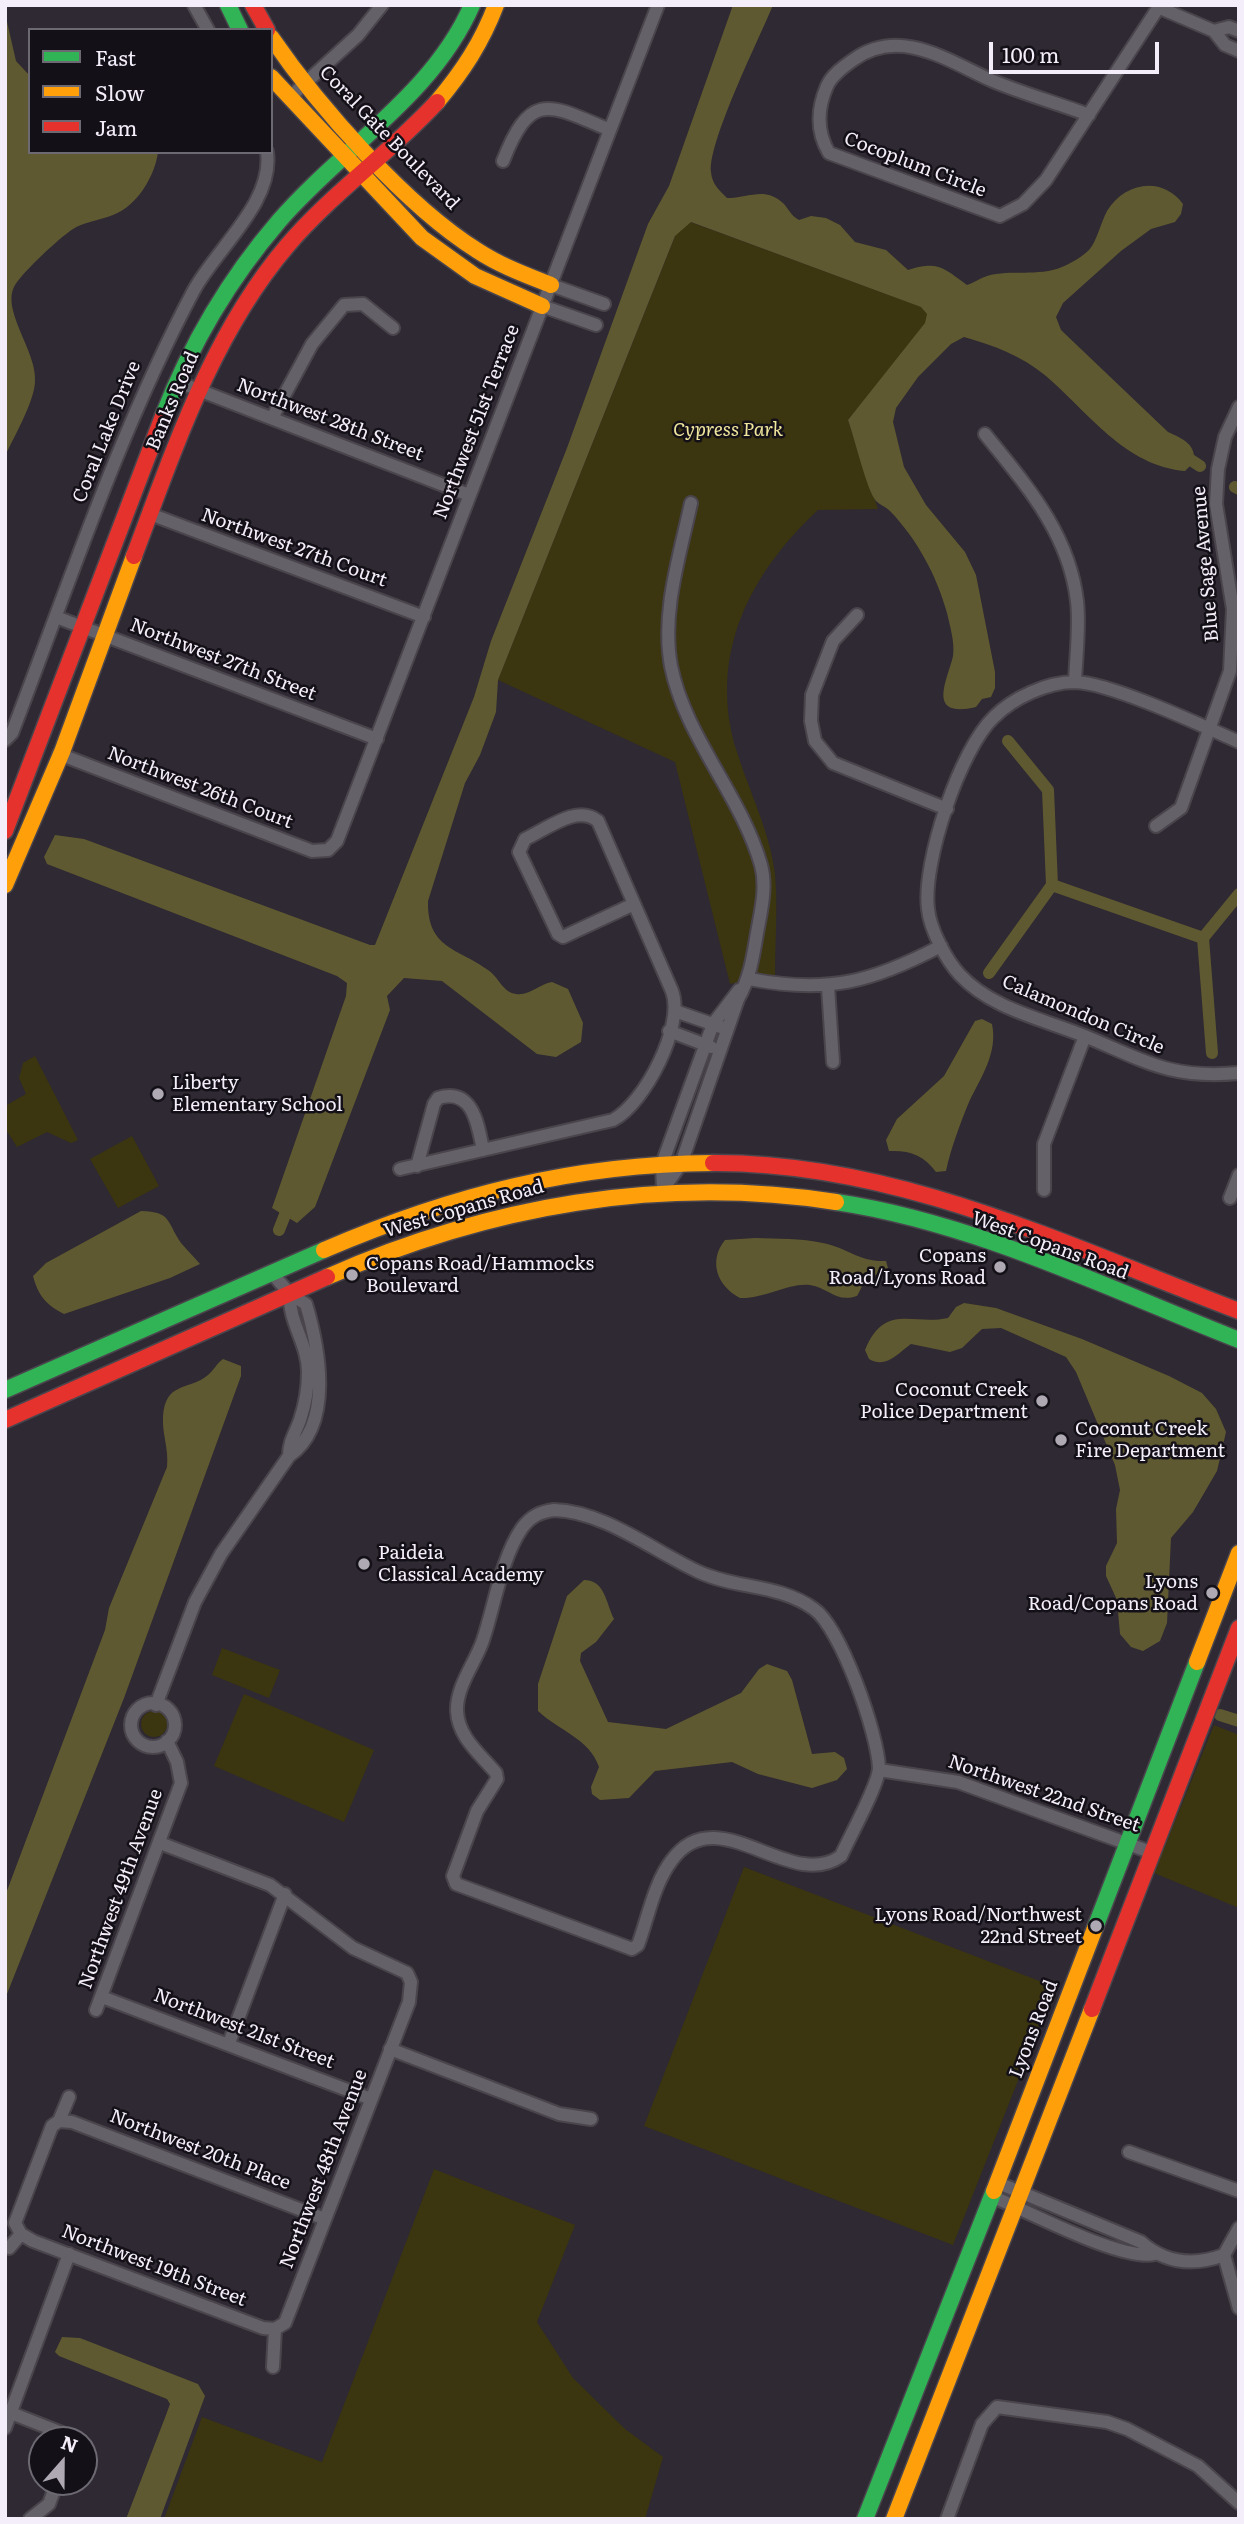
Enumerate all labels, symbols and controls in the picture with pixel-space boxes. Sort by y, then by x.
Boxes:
legend [28,28,273,154]
scale bar [992,28,1162,72]
text: 100 m [1002,38,1059,69]
text: Fast [95,41,136,72]
street label: Coral Gate Boulevard [314,61,464,215]
text: Slow [95,76,145,107]
text: Jam [95,111,137,142]
street label: Cocoplum Circle [841,127,989,203]
street label: Northwest 51st Terrace [429,321,525,523]
street label: Banks Road [142,348,204,454]
street label: Coral Lake Drive [68,358,146,506]
street label: Northwest 28th Street [233,374,427,466]
park label: Cypress Park [673,419,783,441]
street label: Blue Sage Avenue [1188,485,1224,643]
street label: Northwest 27th Court [198,504,390,592]
street label: Northwest 27th Street [127,614,319,706]
street label: Northwest 26th Court [104,742,296,834]
street label: Calamondon Circle [998,971,1168,1059]
place label: Liberty Elementary School [172,1072,343,1116]
marker: Liberty Elementary School [150,1086,166,1102]
street label: West Copans Road [381,1175,547,1243]
street label: West Copans Road [968,1207,1132,1285]
place label: Copans Road/Lyons Road [829,1245,986,1289]
place label: Copans Road/Hammocks Boulevard [366,1253,594,1297]
marker: Copans Road/Lyons Road [992,1259,1008,1275]
marker: Copans Road/Hammocks Boulevard [344,1267,360,1283]
place label: Coconut Creek Police Department [860,1379,1028,1423]
marker: Coconut Creek Police Department [1034,1393,1050,1409]
place label: Coconut Creek Fire Department [1075,1418,1225,1462]
marker: Coconut Creek Fire Department [1053,1432,1069,1448]
place label: Paideia Classical Academy [378,1542,544,1586]
marker: Paideia Classical Academy [356,1556,372,1572]
place label: Lyons Road/Copans Road [1028,1571,1198,1615]
marker: Lyons Road/Copans Road [1204,1585,1220,1601]
street label: Northwest 22nd Street [945,1750,1143,1838]
street label: Northwest 49th Avenue [74,1786,168,1992]
place label: Lyons Road/Northwest 22nd Street [875,1904,1082,1948]
marker: Lyons Road/Northwest 22nd Street [1088,1918,1104,1934]
street label: Lyons Road [1005,1977,1063,2081]
street label: Northwest 21st Street [151,1984,337,2074]
street label: Northwest 48th Avenue [275,2066,373,2272]
street label: Northwest 20th Place [106,2105,294,2195]
street label: Northwest 19th Street [58,2220,250,2312]
north arrow [28,2426,98,2496]
text: N [57,2427,82,2459]

